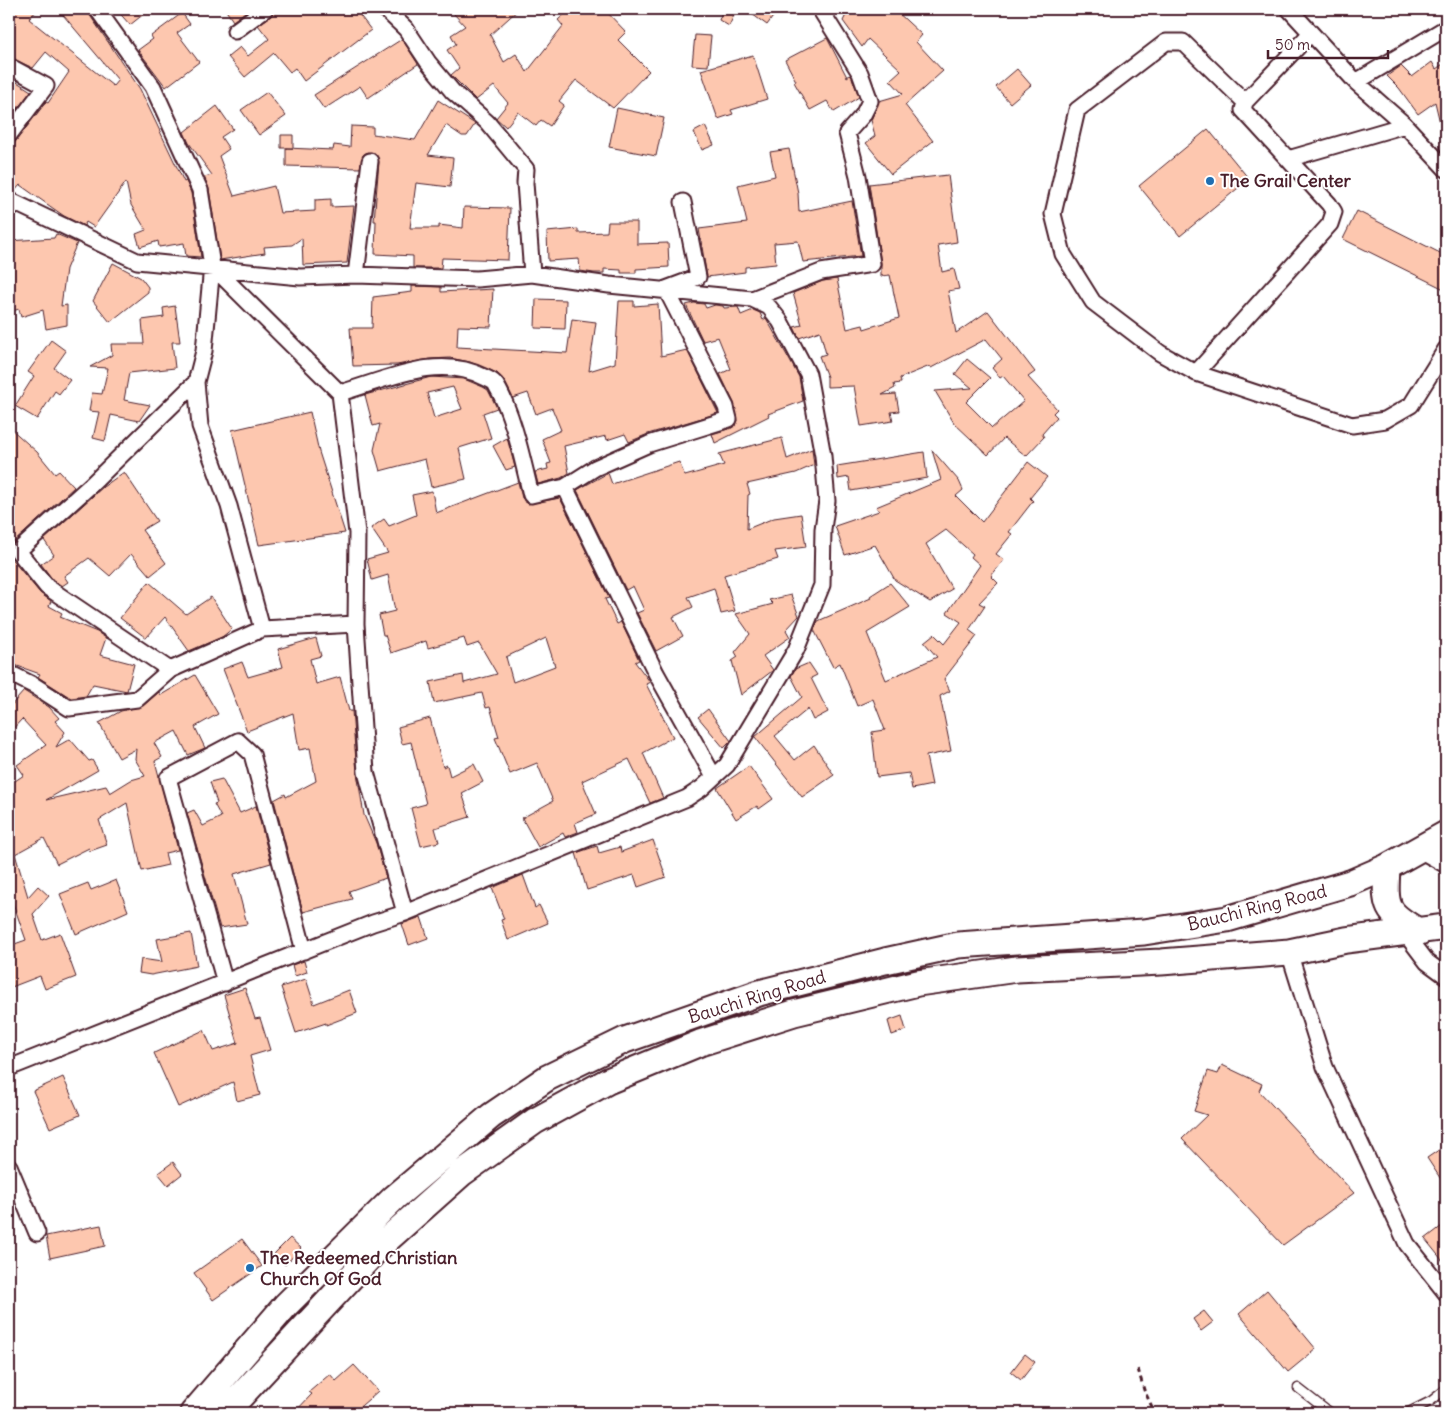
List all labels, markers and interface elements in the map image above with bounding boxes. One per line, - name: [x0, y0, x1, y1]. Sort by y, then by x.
- scale bar: [1268, 28, 1388, 60]
- text: 50 m: [1275, 35, 1310, 54]
- place label: The Grail Center: [1220, 169, 1351, 192]
- marker: The Grail Center: [1204, 175, 1216, 187]
- street label: Bauchi Ring Road: [1185, 879, 1329, 936]
- street label: Bauchi Ring Road: [685, 965, 829, 1028]
- place label: The Redeemed Christian Church Of God: [260, 1246, 458, 1290]
- marker: The Redeemed Christian Church Of God: [244, 1262, 256, 1274]

